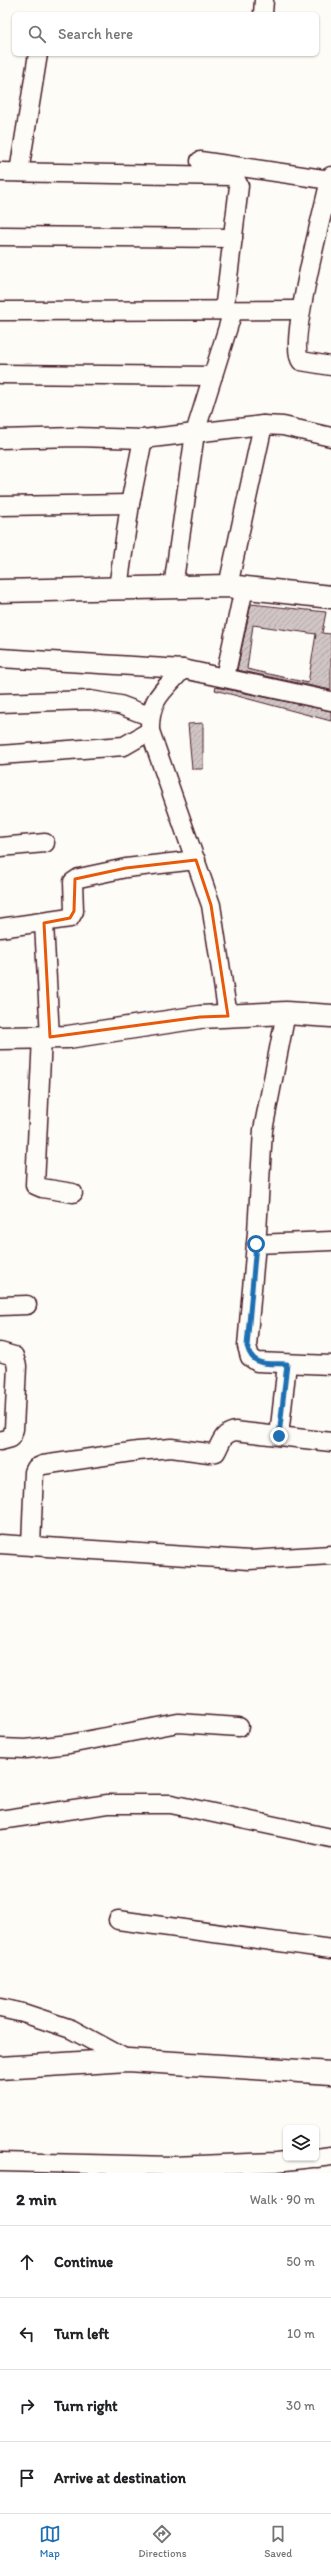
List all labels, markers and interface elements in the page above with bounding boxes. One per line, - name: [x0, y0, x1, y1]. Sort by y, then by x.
- search box: [12, 12, 319, 56]
- icon: search: [26, 23, 48, 45]
- text: Search here: [58, 25, 133, 43]
- route start: [247, 1235, 265, 1253]
- route end: [270, 1427, 288, 1445]
- map controls: [283, 2125, 319, 2161]
- button: layers: [283, 2125, 319, 2161]
- text: 2 min: [16, 2189, 56, 2209]
- text: Walk · 90 m: [250, 2192, 315, 2207]
- icon: ahead: [16, 2251, 38, 2273]
- text: Continue: [54, 2253, 113, 2271]
- text: 50 m: [286, 2254, 315, 2269]
- icon: left: [16, 2323, 38, 2345]
- text: Turn left: [54, 2325, 109, 2343]
- text: 10 m: [287, 2326, 315, 2341]
- icon: right: [16, 2395, 38, 2417]
- text: Turn right: [54, 2397, 118, 2415]
- text: 30 m: [286, 2398, 315, 2413]
- icon: arrive: [16, 2467, 38, 2489]
- text: Arrive at destination: [54, 2469, 186, 2487]
- tab: Map: [39, 2523, 61, 2560]
- tab: Directions: [138, 2523, 187, 2560]
- tab: Saved: [264, 2523, 292, 2560]

